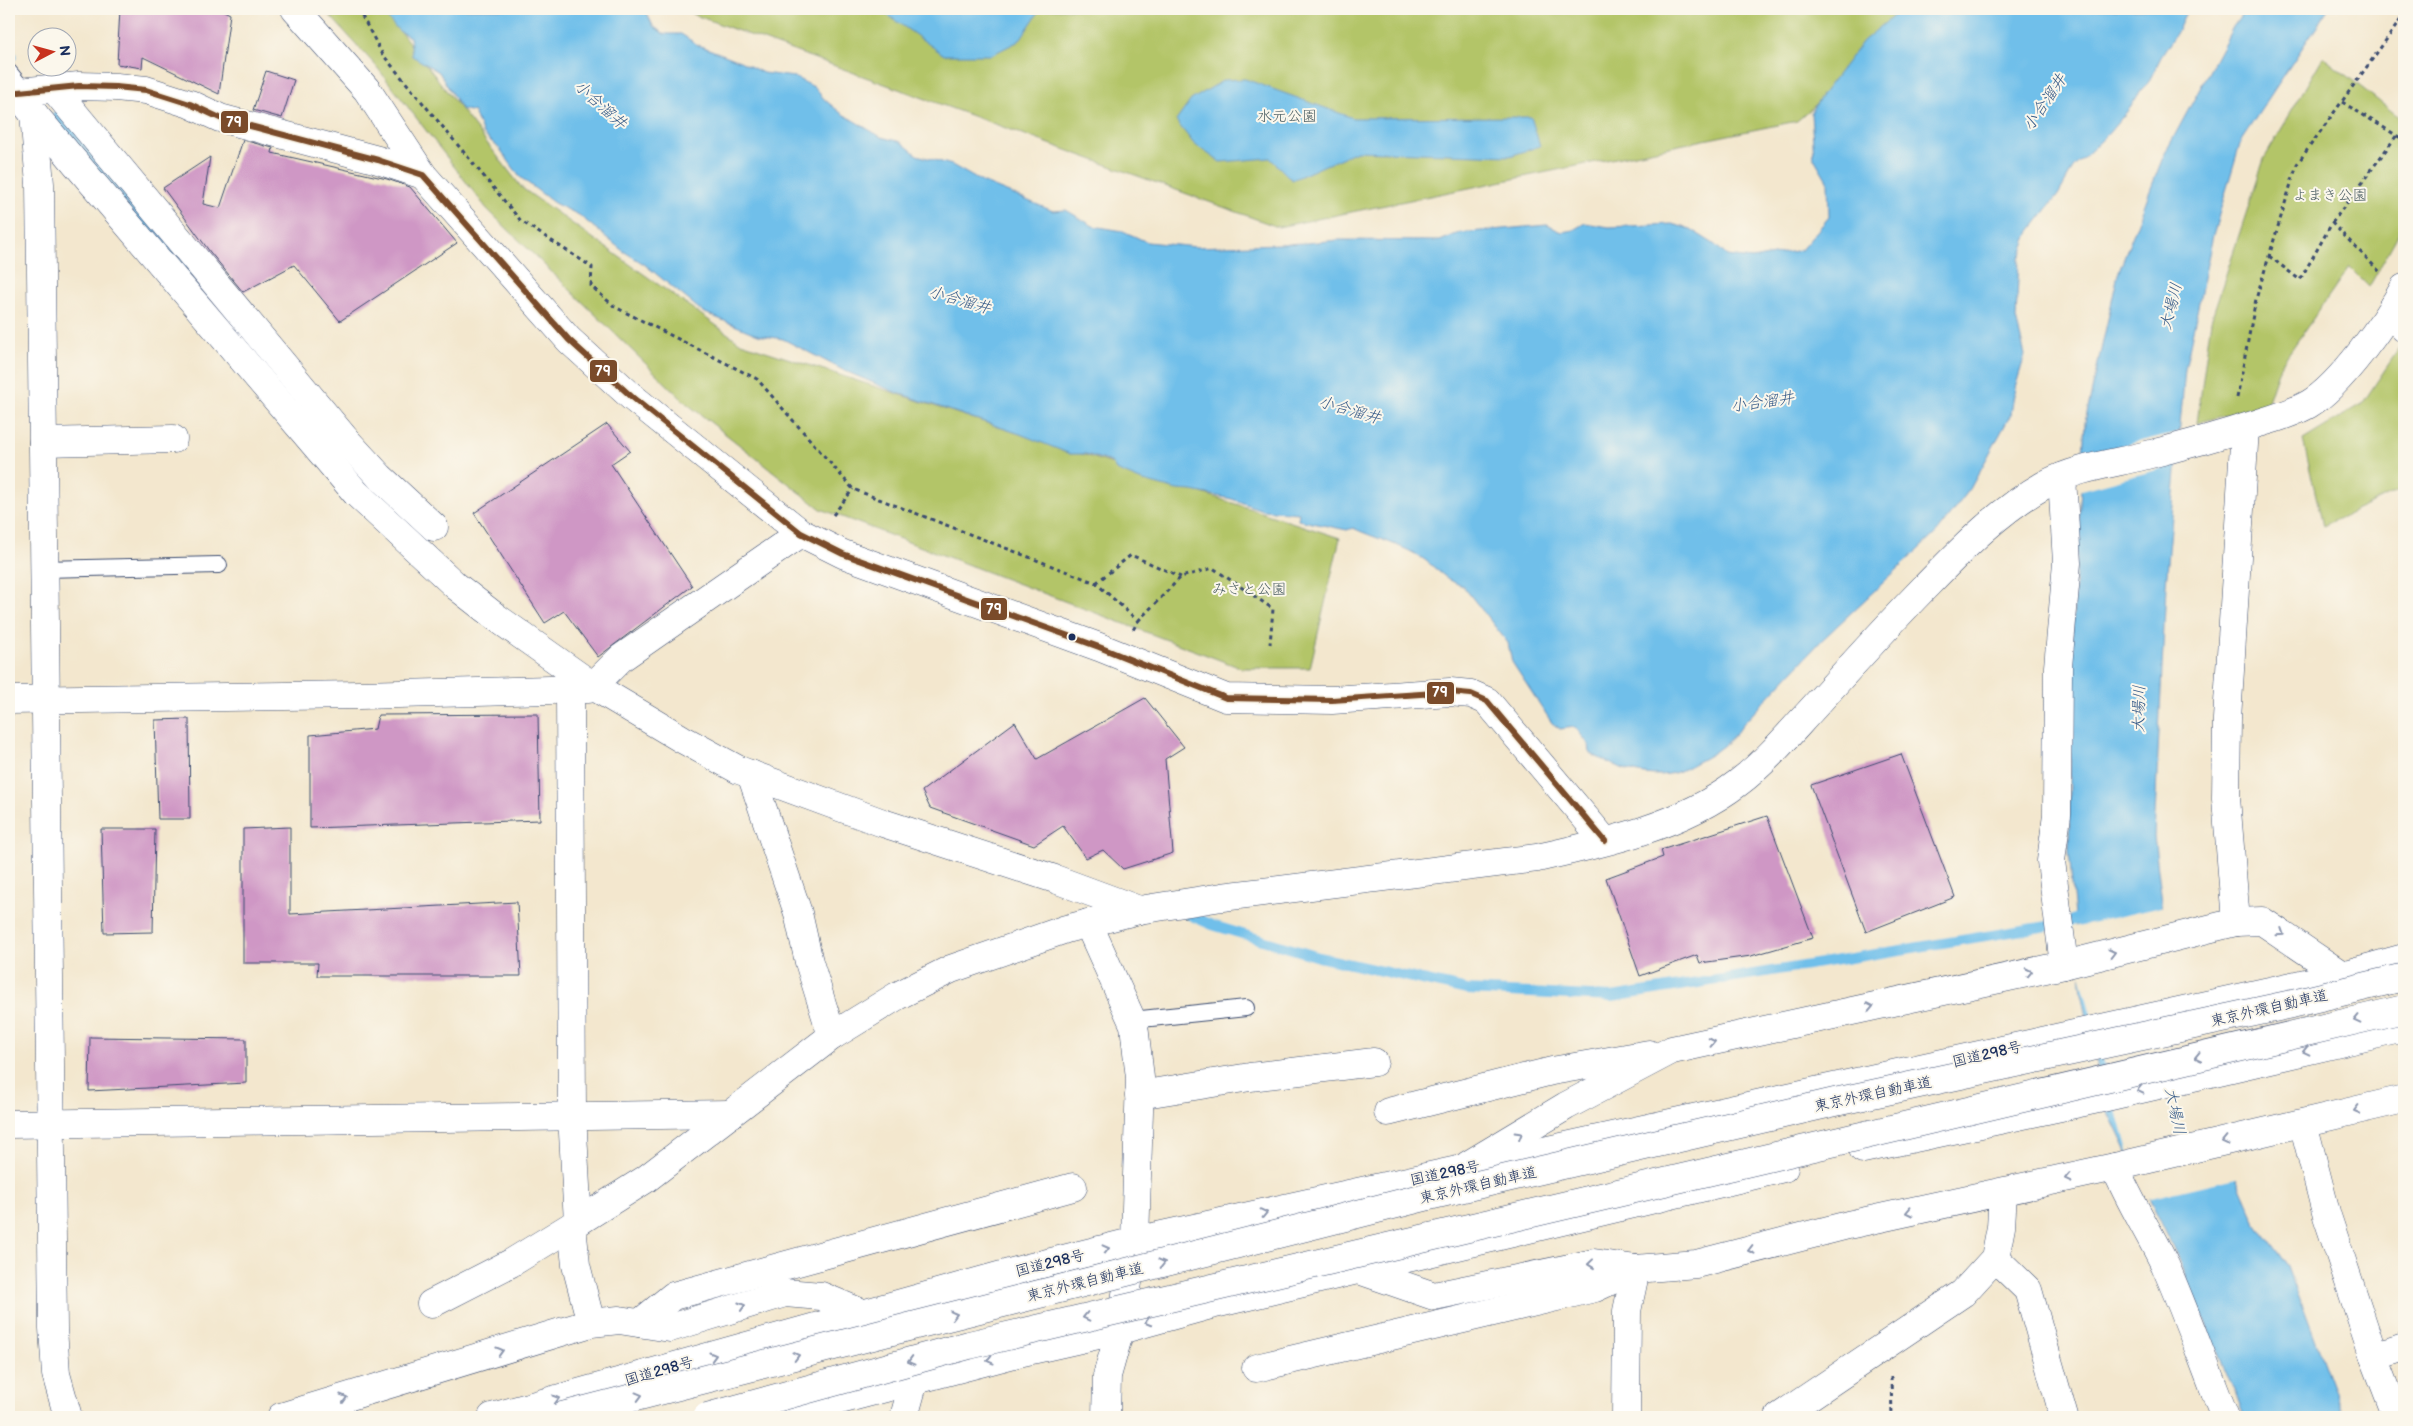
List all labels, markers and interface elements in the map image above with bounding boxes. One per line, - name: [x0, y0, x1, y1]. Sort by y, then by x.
- north arrow: [28, 28, 78, 78]
- text: N: [55, 45, 73, 57]
- water label: 小合溜井: [2019, 70, 2072, 135]
- water label: 小合溜井: [570, 77, 631, 134]
- park label: 水元公園: [1257, 107, 1317, 126]
- line badge: 79: [220, 110, 249, 134]
- text: 79: [226, 114, 242, 131]
- park label: よまき公園: [2292, 186, 2368, 205]
- water label: 大場川: [2156, 281, 2186, 332]
- water label: 小合溜井: [926, 282, 994, 319]
- line badge: 79: [589, 359, 618, 383]
- text: 79: [595, 363, 611, 380]
- water label: 小合溜井: [1729, 388, 1796, 416]
- water label: 小合溜井: [1316, 392, 1384, 429]
- park label: みさと公園: [1211, 580, 1287, 599]
- line badge: 79: [980, 597, 1008, 621]
- text: 79: [986, 601, 1002, 618]
- unlabelled marker: [1067, 632, 1077, 642]
- line badge: 79: [1426, 681, 1455, 705]
- text: 79: [1432, 684, 1448, 701]
- water label: 大場川: [2130, 685, 2149, 733]
- one-way arrow: [2276, 927, 2285, 936]
- one-way arrow: [2107, 948, 2116, 959]
- one-way arrow: [2025, 968, 2034, 978]
- street label: 東京外環自動車道: [2209, 986, 2330, 1031]
- one-way arrow: [1866, 1002, 1875, 1013]
- one-way arrow: [2352, 1014, 2361, 1025]
- one-way arrow: [1707, 1037, 1716, 1047]
- street label: 国道298号: [1950, 1037, 2024, 1072]
- one-way arrow: [2301, 1045, 2310, 1056]
- one-way arrow: [2194, 1051, 2203, 1062]
- street label: 東京外環自動車道: [1812, 1073, 1934, 1116]
- one-way arrow: [2136, 1084, 2145, 1095]
- water label: 大場川: [2160, 1086, 2189, 1137]
- one-way arrow: [2352, 1104, 2361, 1115]
- one-way arrow: [1514, 1131, 1523, 1141]
- one-way arrow: [2221, 1135, 2230, 1146]
- street label: 国道298号: [1408, 1157, 1482, 1190]
- street label: 東京外環自動車道: [1418, 1163, 1539, 1208]
- one-way arrow: [2063, 1172, 2072, 1183]
- one-way arrow: [1905, 1206, 1913, 1217]
- one-way arrow: [1260, 1208, 1269, 1219]
- one-way arrow: [1101, 1244, 1109, 1254]
- one-way arrow: [1747, 1244, 1756, 1255]
- street label: 国道298号: [1013, 1246, 1087, 1281]
- one-way arrow: [1158, 1258, 1167, 1269]
- street label: 東京外環自動車道: [1025, 1259, 1146, 1306]
- one-way arrow: [1587, 1259, 1595, 1270]
- one-way arrow: [737, 1302, 745, 1312]
- one-way arrow: [949, 1310, 958, 1321]
- one-way arrow: [1082, 1311, 1091, 1322]
- one-way arrow: [1144, 1317, 1152, 1327]
- one-way arrow: [495, 1346, 503, 1356]
- one-way arrow: [708, 1351, 716, 1361]
- one-way arrow: [792, 1351, 800, 1361]
- street label: 国道298号: [622, 1353, 696, 1390]
- one-way arrow: [908, 1355, 916, 1365]
- one-way arrow: [986, 1355, 994, 1365]
- one-way arrow: [635, 1391, 644, 1402]
- one-way arrow: [339, 1394, 348, 1404]
- one-way arrow: [551, 1395, 560, 1405]

